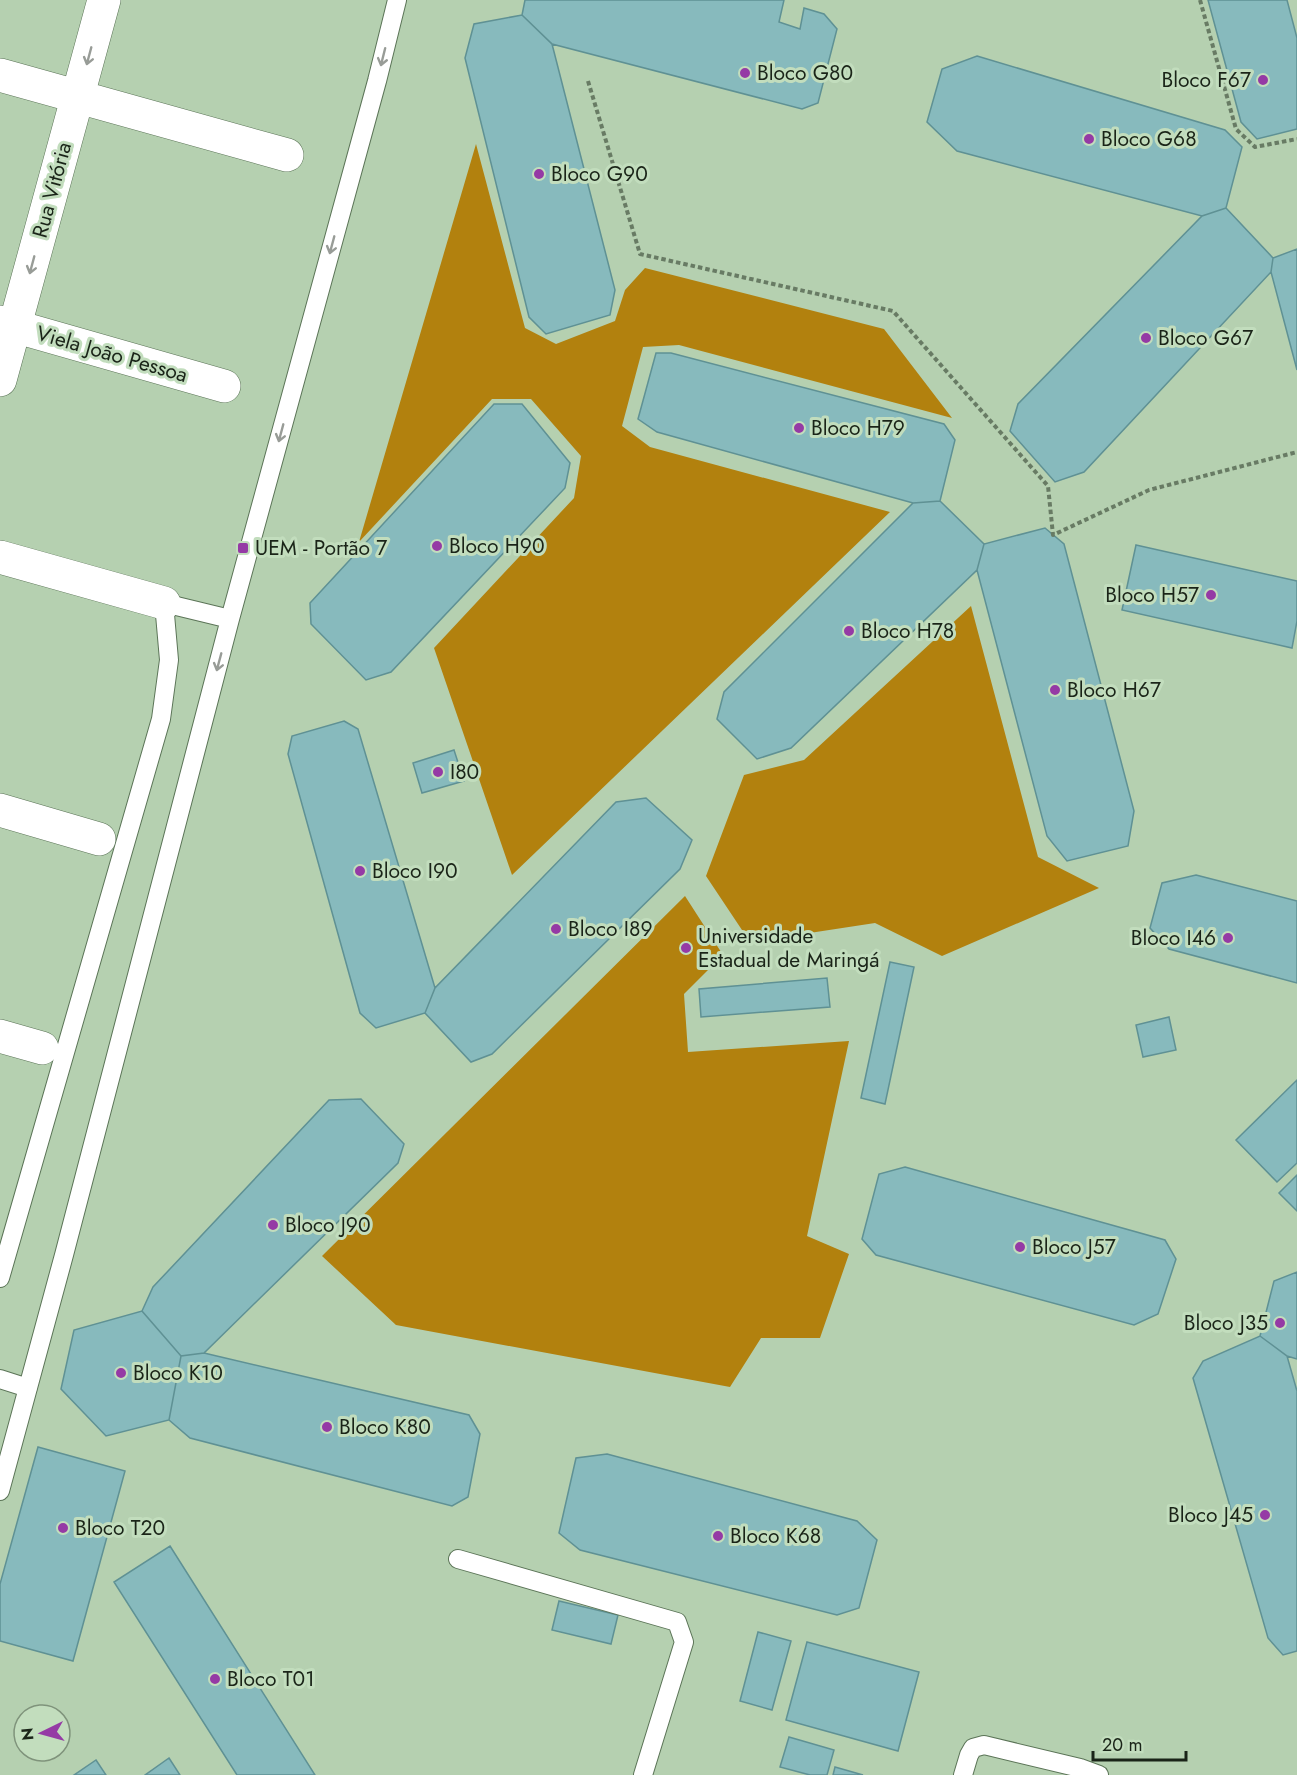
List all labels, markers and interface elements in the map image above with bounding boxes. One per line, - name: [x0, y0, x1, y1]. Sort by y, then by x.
- one-way arrow: [83, 47, 94, 66]
- one-way arrow: [377, 47, 388, 66]
- place label: Bloco G80: [757, 58, 853, 88]
- place label: Bloco F67: [1162, 65, 1251, 95]
- marker: Bloco G80: [738, 66, 752, 80]
- marker: Bloco F67: [1256, 73, 1270, 87]
- place label: Bloco G68: [1101, 124, 1197, 154]
- marker: Bloco G68: [1082, 132, 1096, 146]
- street label: Rua Vitória: [25, 139, 79, 241]
- place label: Bloco G90: [551, 159, 648, 189]
- marker: Bloco G90: [532, 167, 546, 181]
- one-way arrow: [326, 235, 337, 254]
- one-way arrow: [25, 255, 37, 274]
- street label: Viela João Pessoa: [33, 318, 191, 390]
- place label: Bloco G67: [1158, 323, 1253, 353]
- marker: Bloco G67: [1139, 331, 1153, 345]
- place label: Bloco H79: [811, 413, 905, 443]
- marker: Bloco H79: [792, 421, 806, 435]
- one-way arrow: [274, 423, 286, 442]
- place label: Bloco H90: [449, 531, 545, 561]
- place label: UEM - Portão 7: [255, 533, 387, 563]
- marker: Bloco H90: [430, 539, 444, 553]
- marker: UEM - Portão 7: [236, 541, 250, 555]
- place label: Bloco H57: [1105, 580, 1199, 610]
- marker: Bloco H57: [1204, 588, 1218, 602]
- place label: Bloco H78: [861, 616, 954, 646]
- marker: Bloco H78: [842, 624, 856, 638]
- one-way arrow: [213, 652, 224, 671]
- place label: Bloco H67: [1067, 675, 1161, 705]
- marker: Bloco H67: [1048, 683, 1062, 697]
- place label: I80: [450, 757, 479, 787]
- marker: I80: [431, 765, 445, 779]
- place label: Bloco I90: [372, 856, 458, 886]
- marker: Bloco I90: [353, 864, 367, 878]
- place label: Bloco I89: [568, 914, 653, 944]
- place label: Universidade Estadual de Maringá: [698, 921, 879, 975]
- marker: Bloco I89: [549, 922, 563, 936]
- place label: Bloco I46: [1131, 923, 1216, 953]
- marker: Bloco I46: [1221, 931, 1235, 945]
- marker: Universidade Estadual de Maringá: [679, 941, 693, 955]
- place label: Bloco J90: [285, 1210, 371, 1240]
- marker: Bloco J90: [266, 1218, 280, 1232]
- place label: Bloco J57: [1032, 1232, 1116, 1262]
- marker: Bloco J57: [1013, 1240, 1027, 1254]
- place label: Bloco J35: [1184, 1308, 1268, 1338]
- marker: Bloco J35: [1273, 1316, 1287, 1330]
- place label: Bloco K10: [133, 1358, 223, 1388]
- marker: Bloco K10: [114, 1366, 128, 1380]
- place label: Bloco K80: [339, 1412, 431, 1442]
- marker: Bloco K80: [320, 1420, 334, 1434]
- place label: Bloco J45: [1168, 1500, 1253, 1530]
- marker: Bloco J45: [1258, 1508, 1272, 1522]
- place label: Bloco T20: [75, 1513, 165, 1543]
- marker: Bloco T20: [56, 1521, 70, 1535]
- place label: Bloco K68: [730, 1521, 821, 1551]
- marker: Bloco K68: [711, 1529, 725, 1543]
- place label: Bloco T01: [227, 1664, 315, 1694]
- marker: Bloco T01: [208, 1672, 222, 1686]
- north arrow: [12, 1703, 72, 1763]
- scale bar: [1093, 1724, 1186, 1762]
- text: N: [16, 1727, 40, 1742]
- text: 20 m: [1102, 1732, 1142, 1758]

